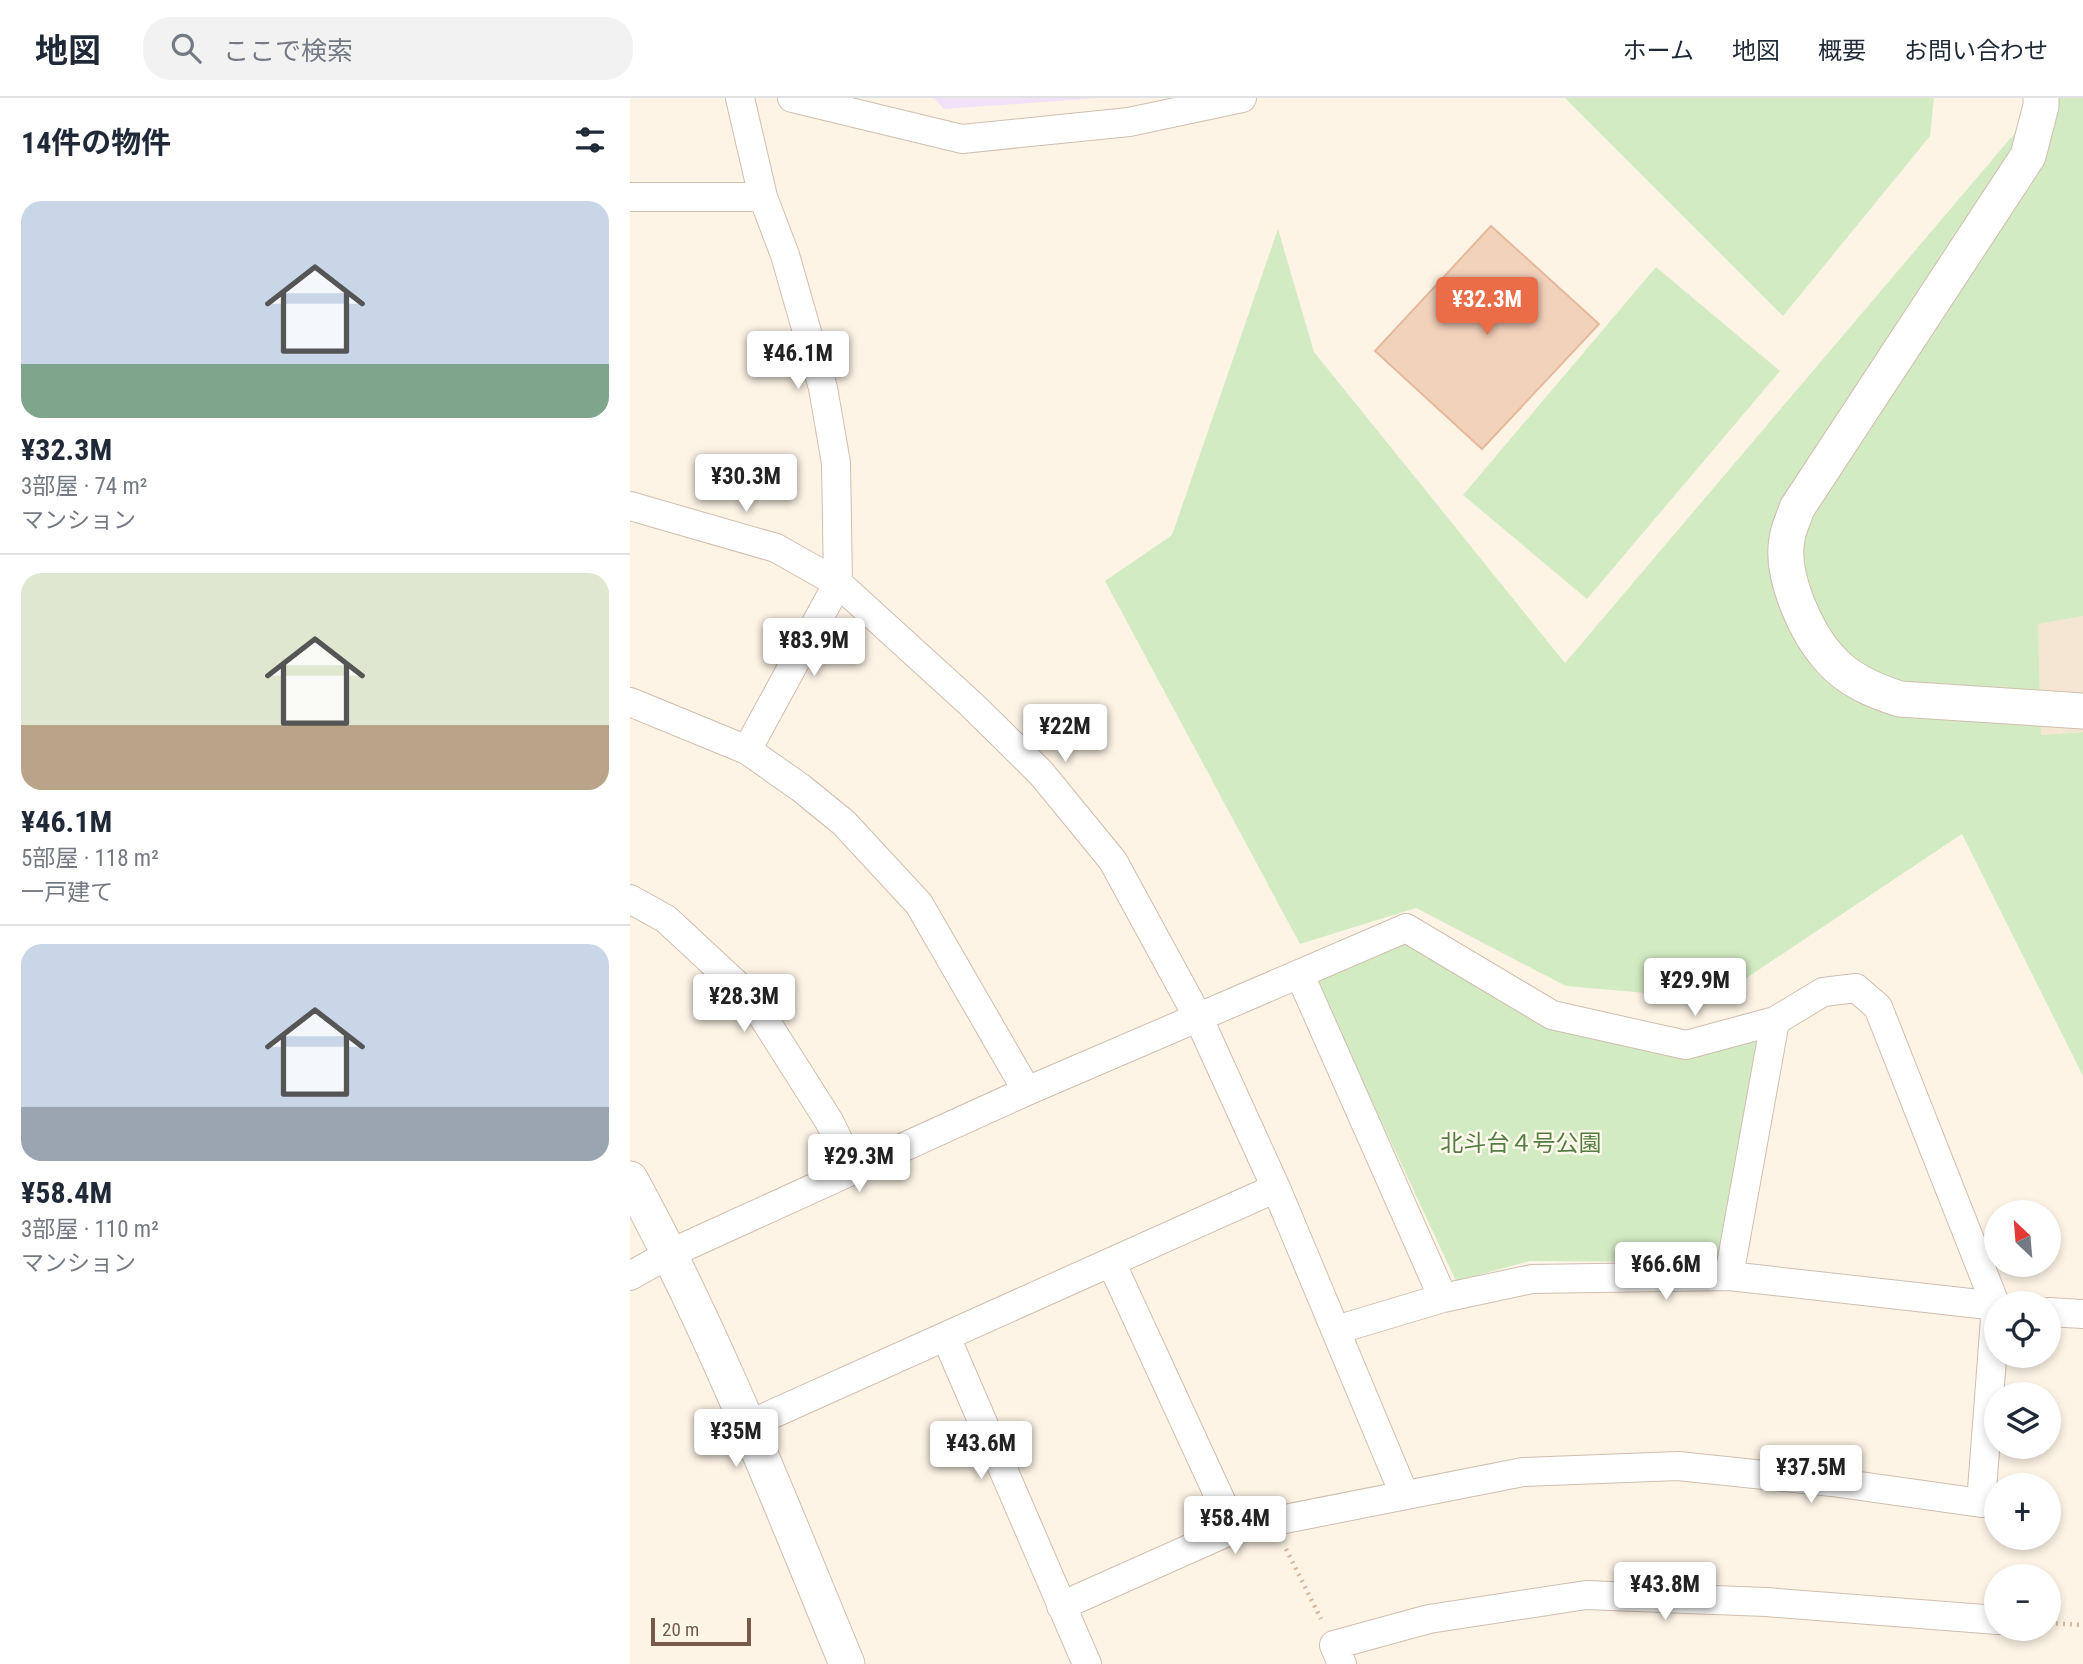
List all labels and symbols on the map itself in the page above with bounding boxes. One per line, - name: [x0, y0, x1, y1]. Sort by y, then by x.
- pin: ¥32.3M: [1430, 278, 1544, 337]
- pin: ¥46.1M: [741, 331, 855, 391]
- pin: ¥30.3M: [689, 454, 803, 514]
- pin: ¥83.9M: [757, 618, 871, 678]
- pin: ¥22M: [1024, 704, 1106, 764]
- pin: ¥29.9M: [1638, 958, 1752, 1018]
- pin: ¥28.3M: [687, 974, 801, 1034]
- park label: 北斗台４号公園: [1441, 1130, 1602, 1157]
- pin: ¥29.3M: [802, 1134, 916, 1194]
- north arrow: [1984, 1200, 2062, 1278]
- pin: ¥66.6M: [1609, 1242, 1723, 1302]
- pin: ¥35M: [695, 1410, 777, 1469]
- pin: ¥43.6M: [924, 1422, 1038, 1481]
- pin: ¥37.5M: [1754, 1446, 1868, 1505]
- pin: ¥58.4M: [1178, 1496, 1292, 1556]
- pin: ¥43.8M: [1608, 1562, 1722, 1622]
- scale bar: [651, 1615, 751, 1647]

